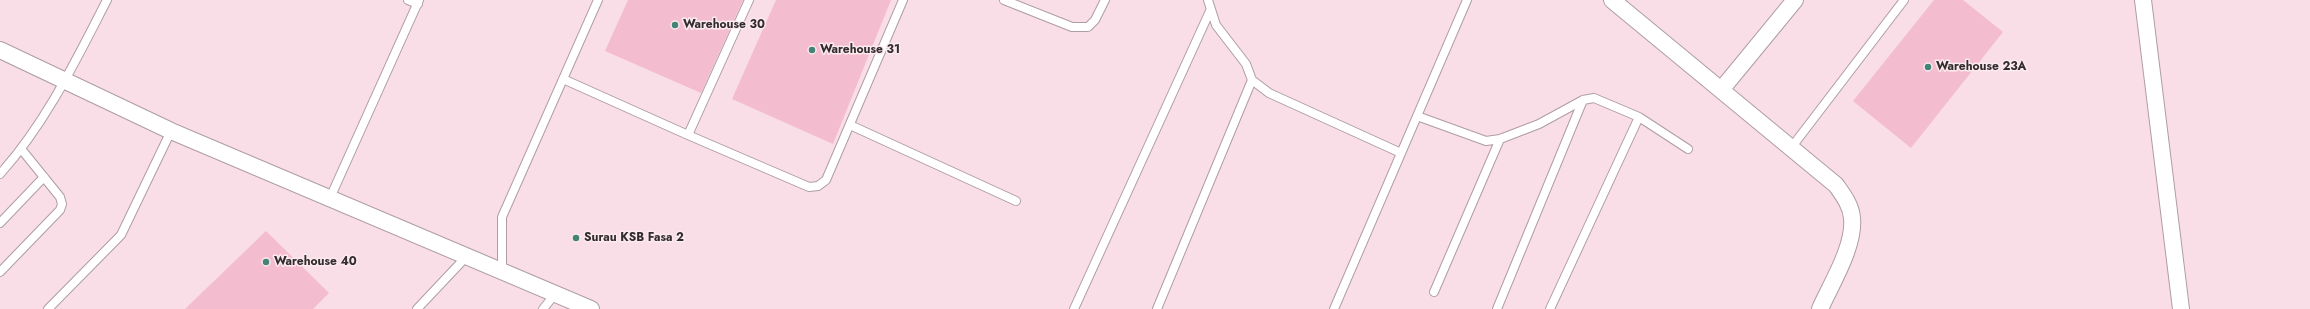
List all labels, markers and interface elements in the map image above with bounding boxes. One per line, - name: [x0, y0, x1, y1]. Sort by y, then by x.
- place label: Warehouse 30: [683, 18, 765, 32]
- marker: Warehouse 30: [670, 20, 680, 30]
- place label: Warehouse 31: [820, 43, 900, 57]
- marker: Warehouse 31: [807, 45, 817, 55]
- place label: Warehouse 23A: [1936, 60, 2026, 74]
- marker: Warehouse 23A: [1923, 62, 1933, 72]
- place label: Surau KSB Fasa 2: [584, 231, 684, 245]
- marker: Surau KSB Fasa 2: [571, 233, 581, 243]
- place label: Warehouse 40: [274, 255, 357, 269]
- marker: Warehouse 40: [261, 257, 271, 267]

